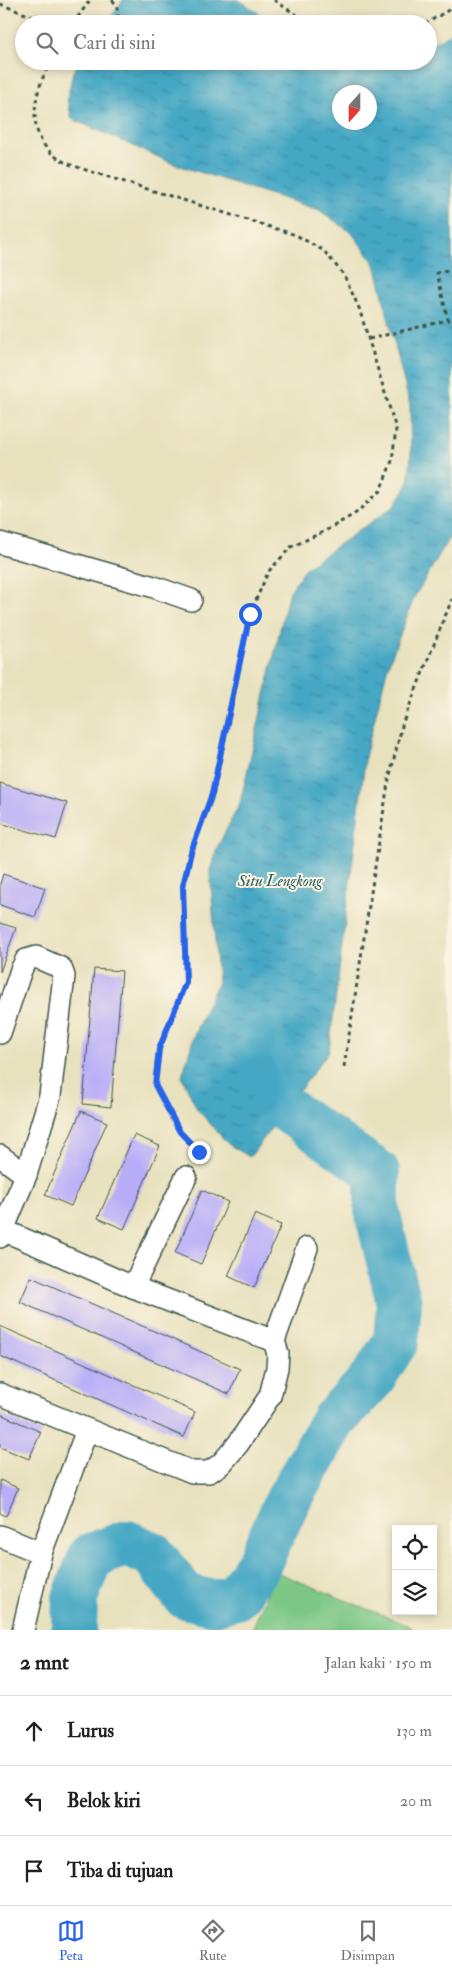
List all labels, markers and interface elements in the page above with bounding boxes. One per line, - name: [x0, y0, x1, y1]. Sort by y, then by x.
- search box: [15, 15, 437, 70]
- icon: search: [33, 29, 61, 57]
- text: Cari di sini: [73, 31, 156, 55]
- north arrow: [332, 85, 377, 130]
- route start: [239, 603, 262, 626]
- water label: Situ Lengkong: [237, 871, 323, 891]
- route end: [188, 1141, 211, 1164]
- map controls: [392, 1525, 437, 1615]
- button: locate: [392, 1525, 437, 1570]
- button: layers: [392, 1570, 437, 1615]
- text: 2 mnt: [20, 1649, 69, 1676]
- text: Jalan kaki · 150 m: [325, 1653, 432, 1673]
- icon: ahead: [20, 1717, 48, 1745]
- text: Lurus: [67, 1719, 114, 1743]
- text: 130 m: [396, 1721, 432, 1741]
- icon: left: [20, 1787, 48, 1815]
- text: Belok kiri: [67, 1789, 141, 1813]
- text: 20 m: [400, 1791, 432, 1811]
- icon: arrive: [20, 1857, 48, 1885]
- text: Tiba di tujuan: [67, 1859, 173, 1883]
- tab: Peta: [57, 1917, 85, 1964]
- tab: Rute: [199, 1917, 227, 1964]
- tab: Disimpan: [341, 1917, 395, 1964]

